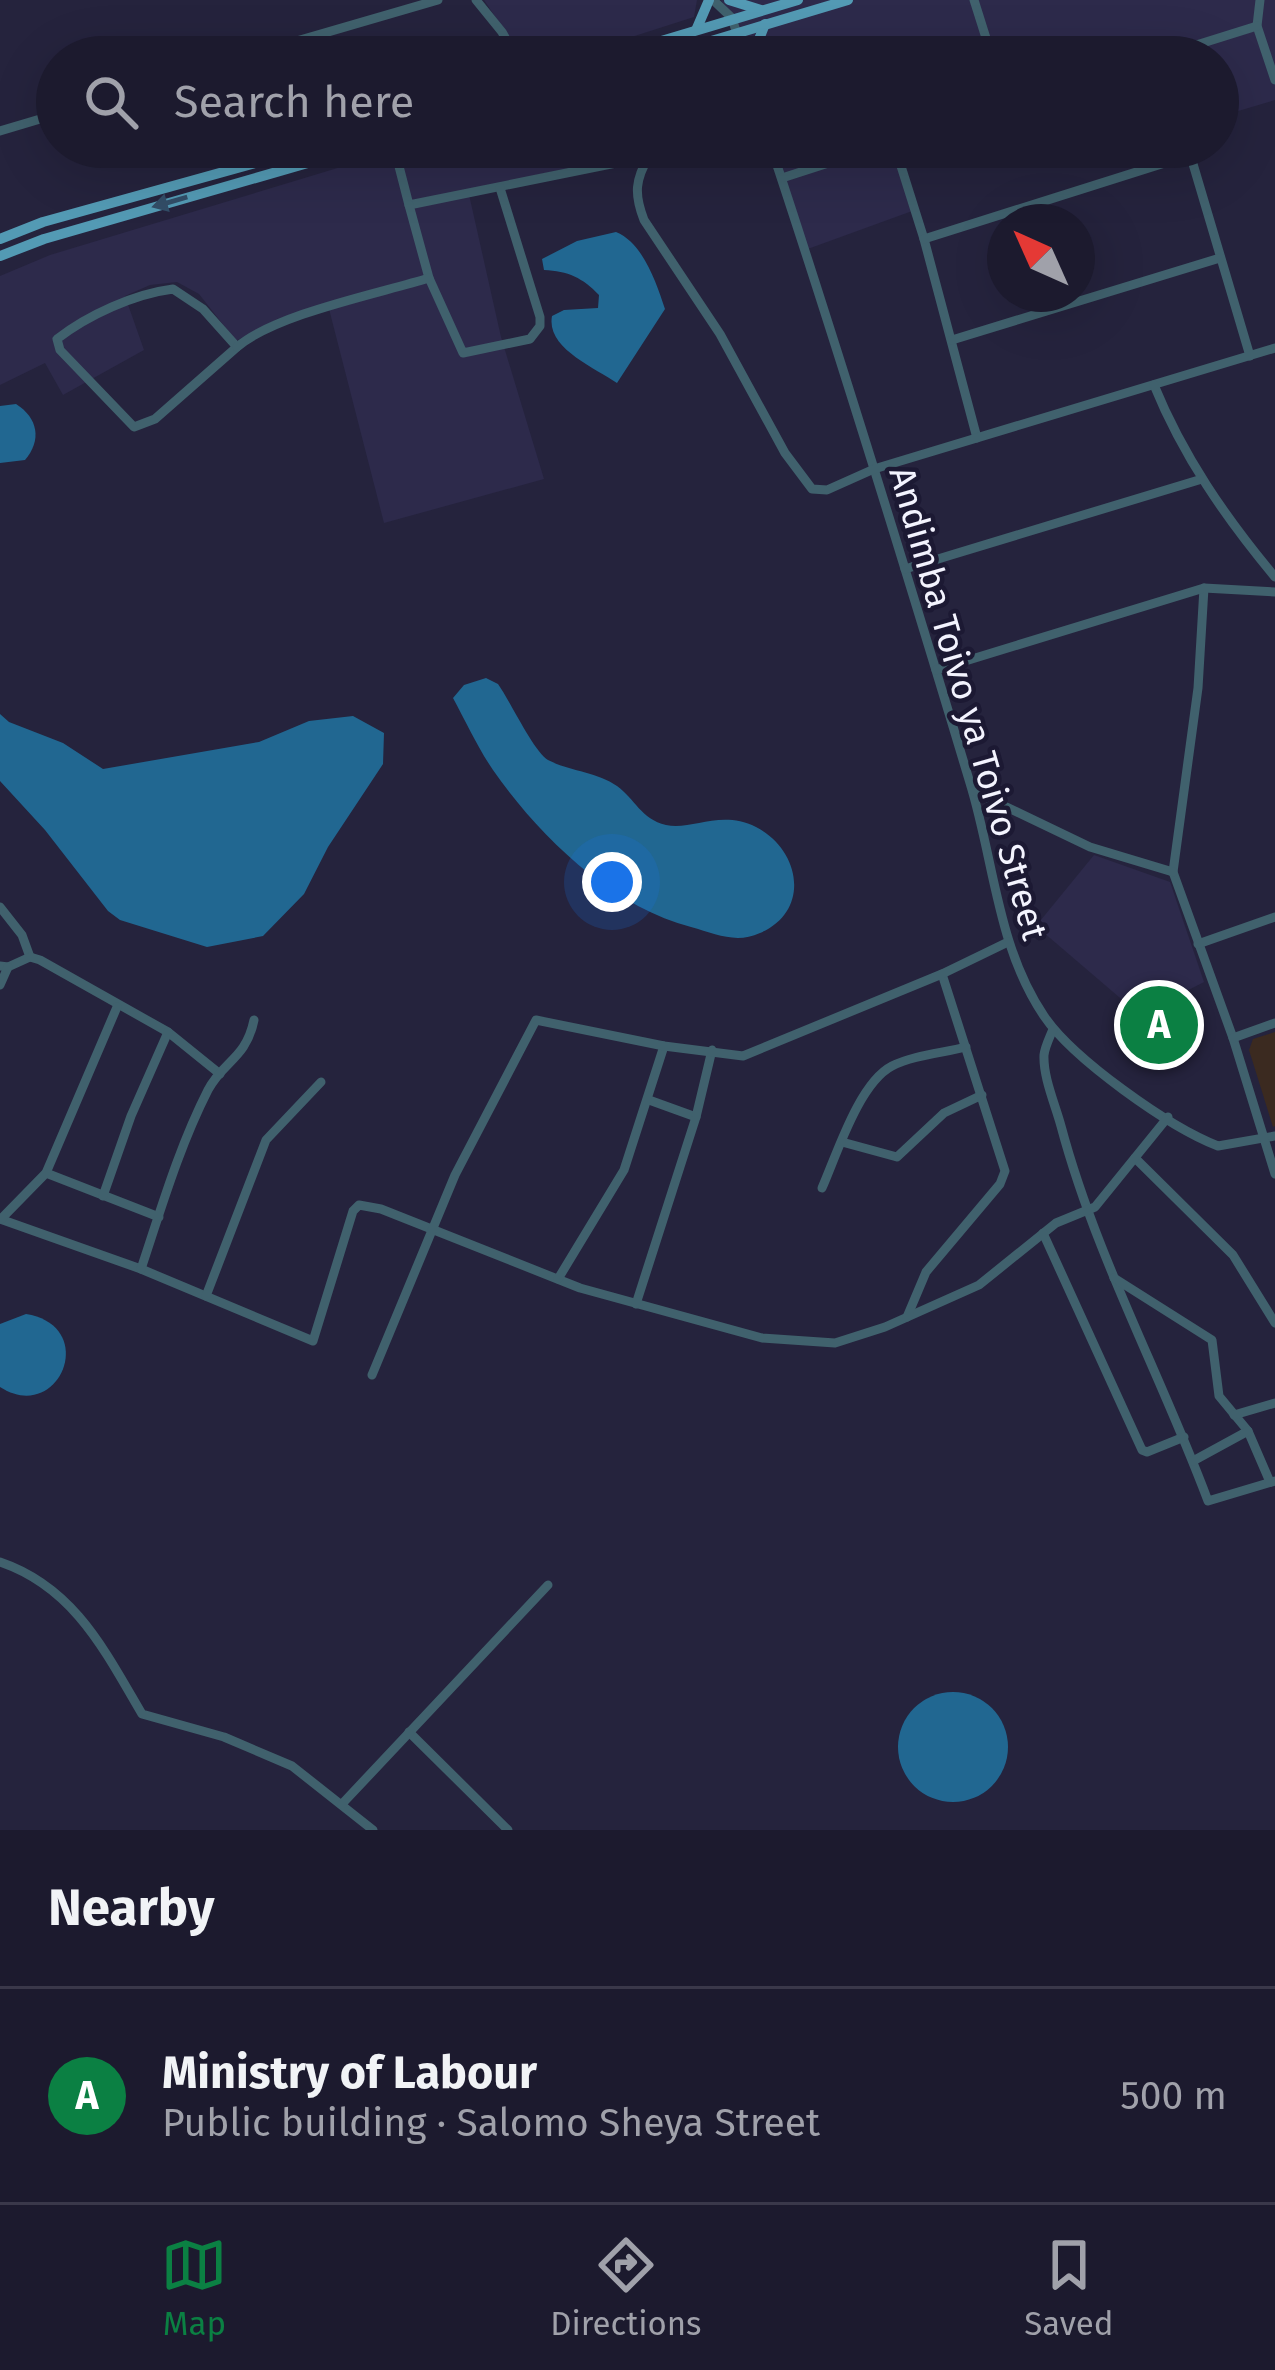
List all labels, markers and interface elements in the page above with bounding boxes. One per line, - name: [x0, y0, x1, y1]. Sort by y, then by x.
- search box: [36, 36, 1239, 168]
- icon: search: [78, 69, 144, 135]
- text: Search here: [174, 75, 414, 129]
- one-way arrow: [151, 194, 188, 213]
- north arrow: [987, 204, 1095, 312]
- street label: Andimba Toivo ya Toivo Street: [879, 462, 1057, 945]
- your location: [582, 852, 642, 912]
- pin: A: [1120, 980, 1198, 1070]
- text: Nearby: [48, 1877, 214, 1939]
- text: Ministry of Labour: [162, 2046, 537, 2100]
- text: A: [75, 2073, 99, 2119]
- text: 500 m: [1120, 2073, 1227, 2119]
- text: Public building · Salomo Sheya Street: [162, 2100, 820, 2146]
- tab: Map: [161, 2232, 227, 2344]
- tab: Directions: [550, 2232, 702, 2344]
- tab: Saved: [1024, 2232, 1114, 2344]

